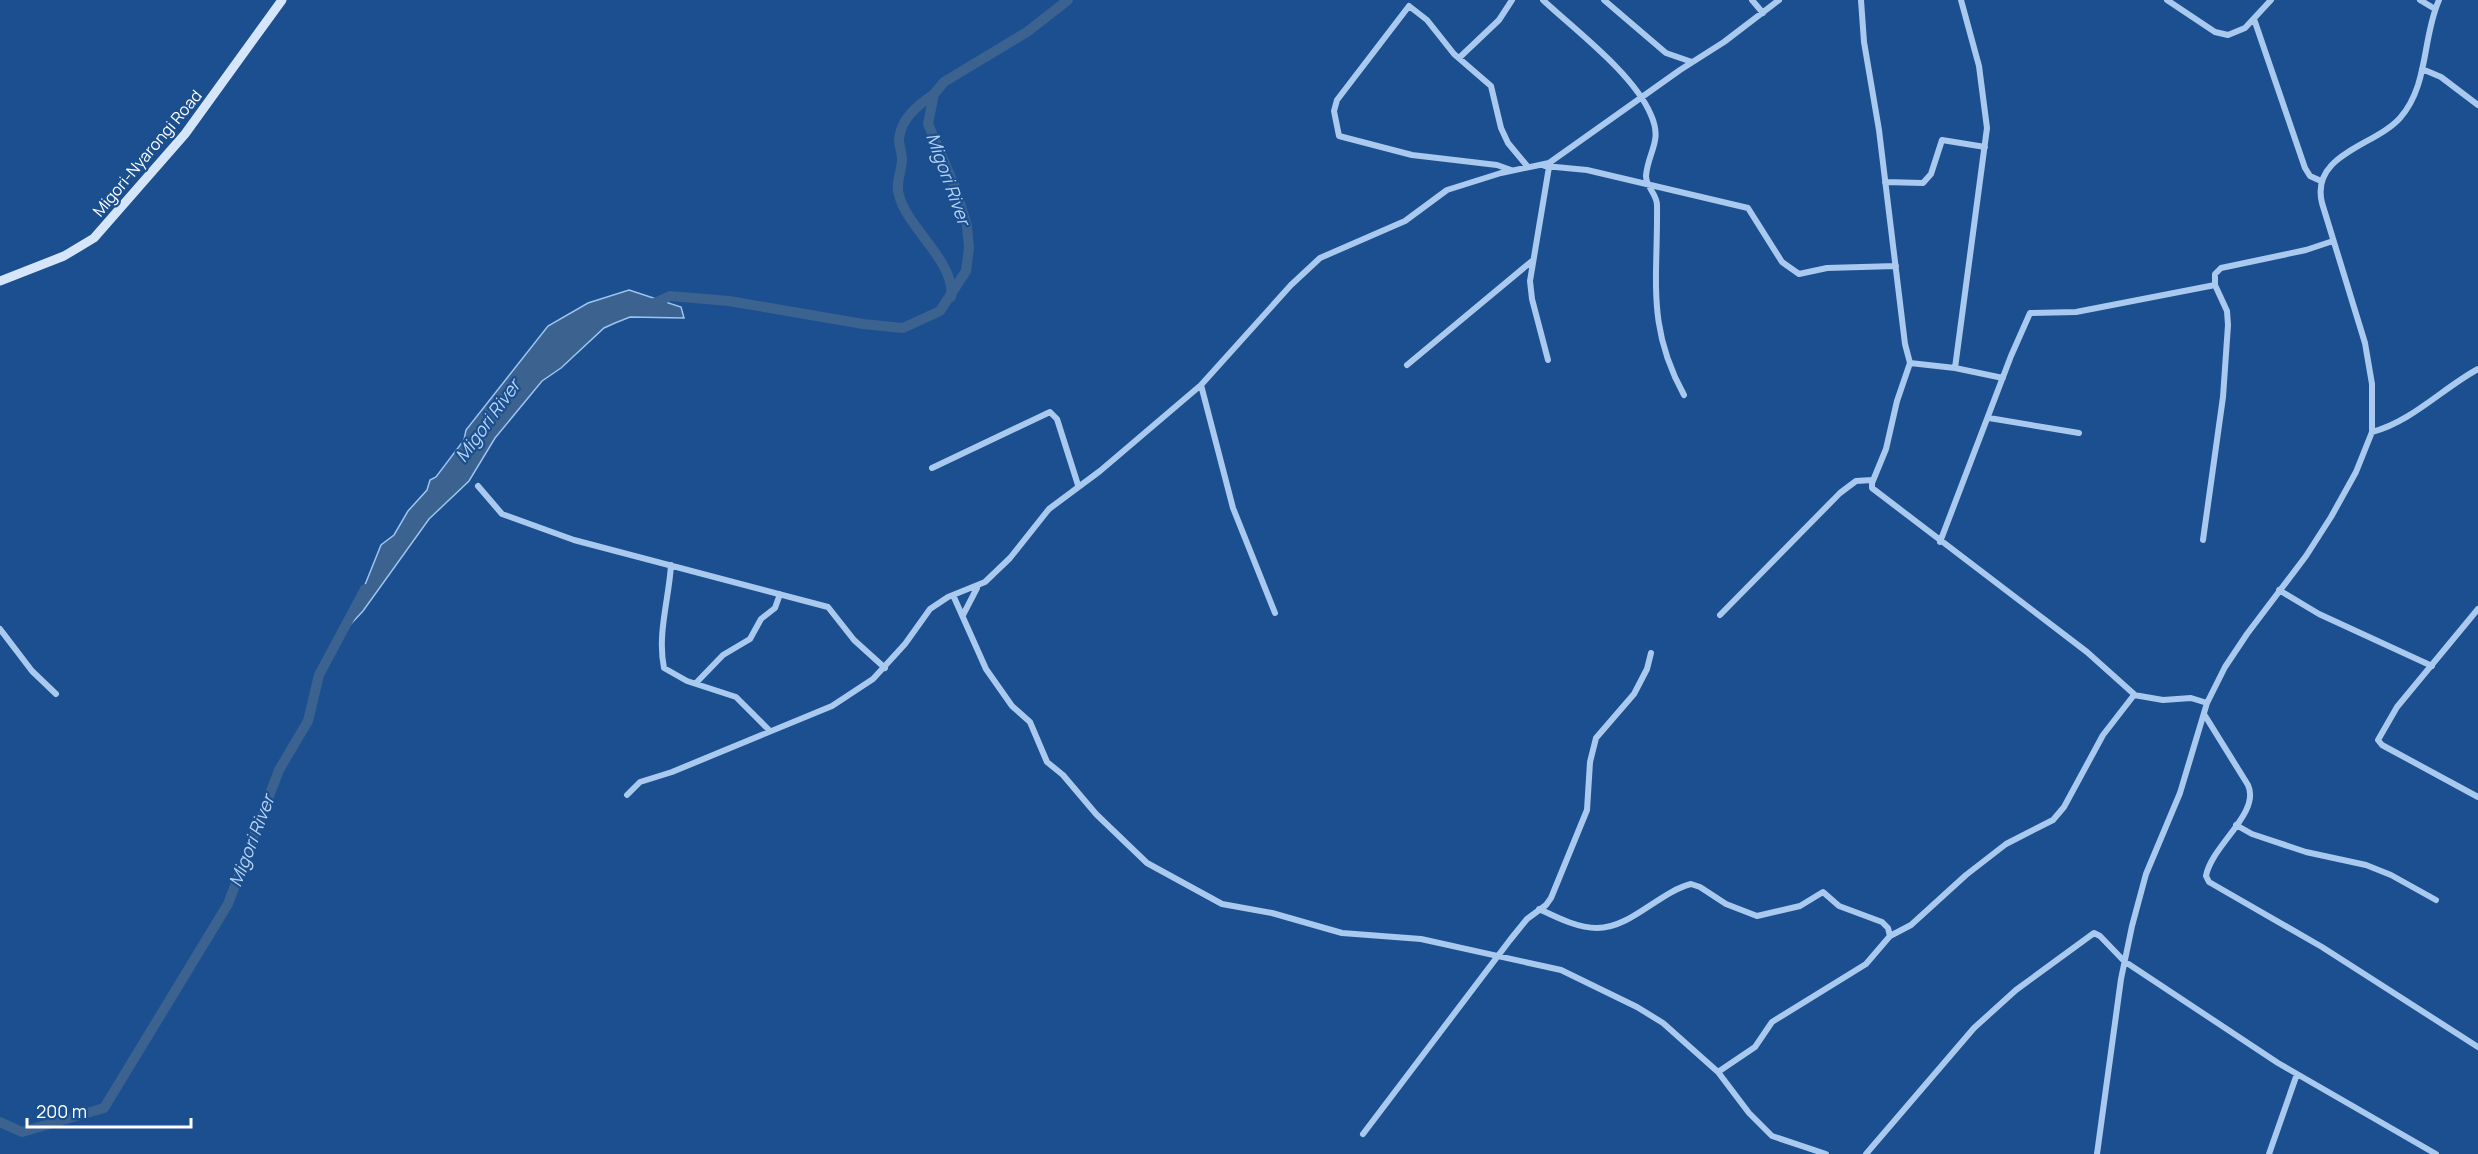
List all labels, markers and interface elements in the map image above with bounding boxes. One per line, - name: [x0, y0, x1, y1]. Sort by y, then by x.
- street label: Migori-Nyarongi Road: [87, 85, 207, 221]
- water label: Migori River: [921, 129, 978, 230]
- water label: Migori River: [449, 372, 527, 466]
- water label: Migori River: [223, 789, 280, 890]
- scale bar: [27, 1091, 190, 1129]
- text: 200 m: [36, 1099, 87, 1123]

